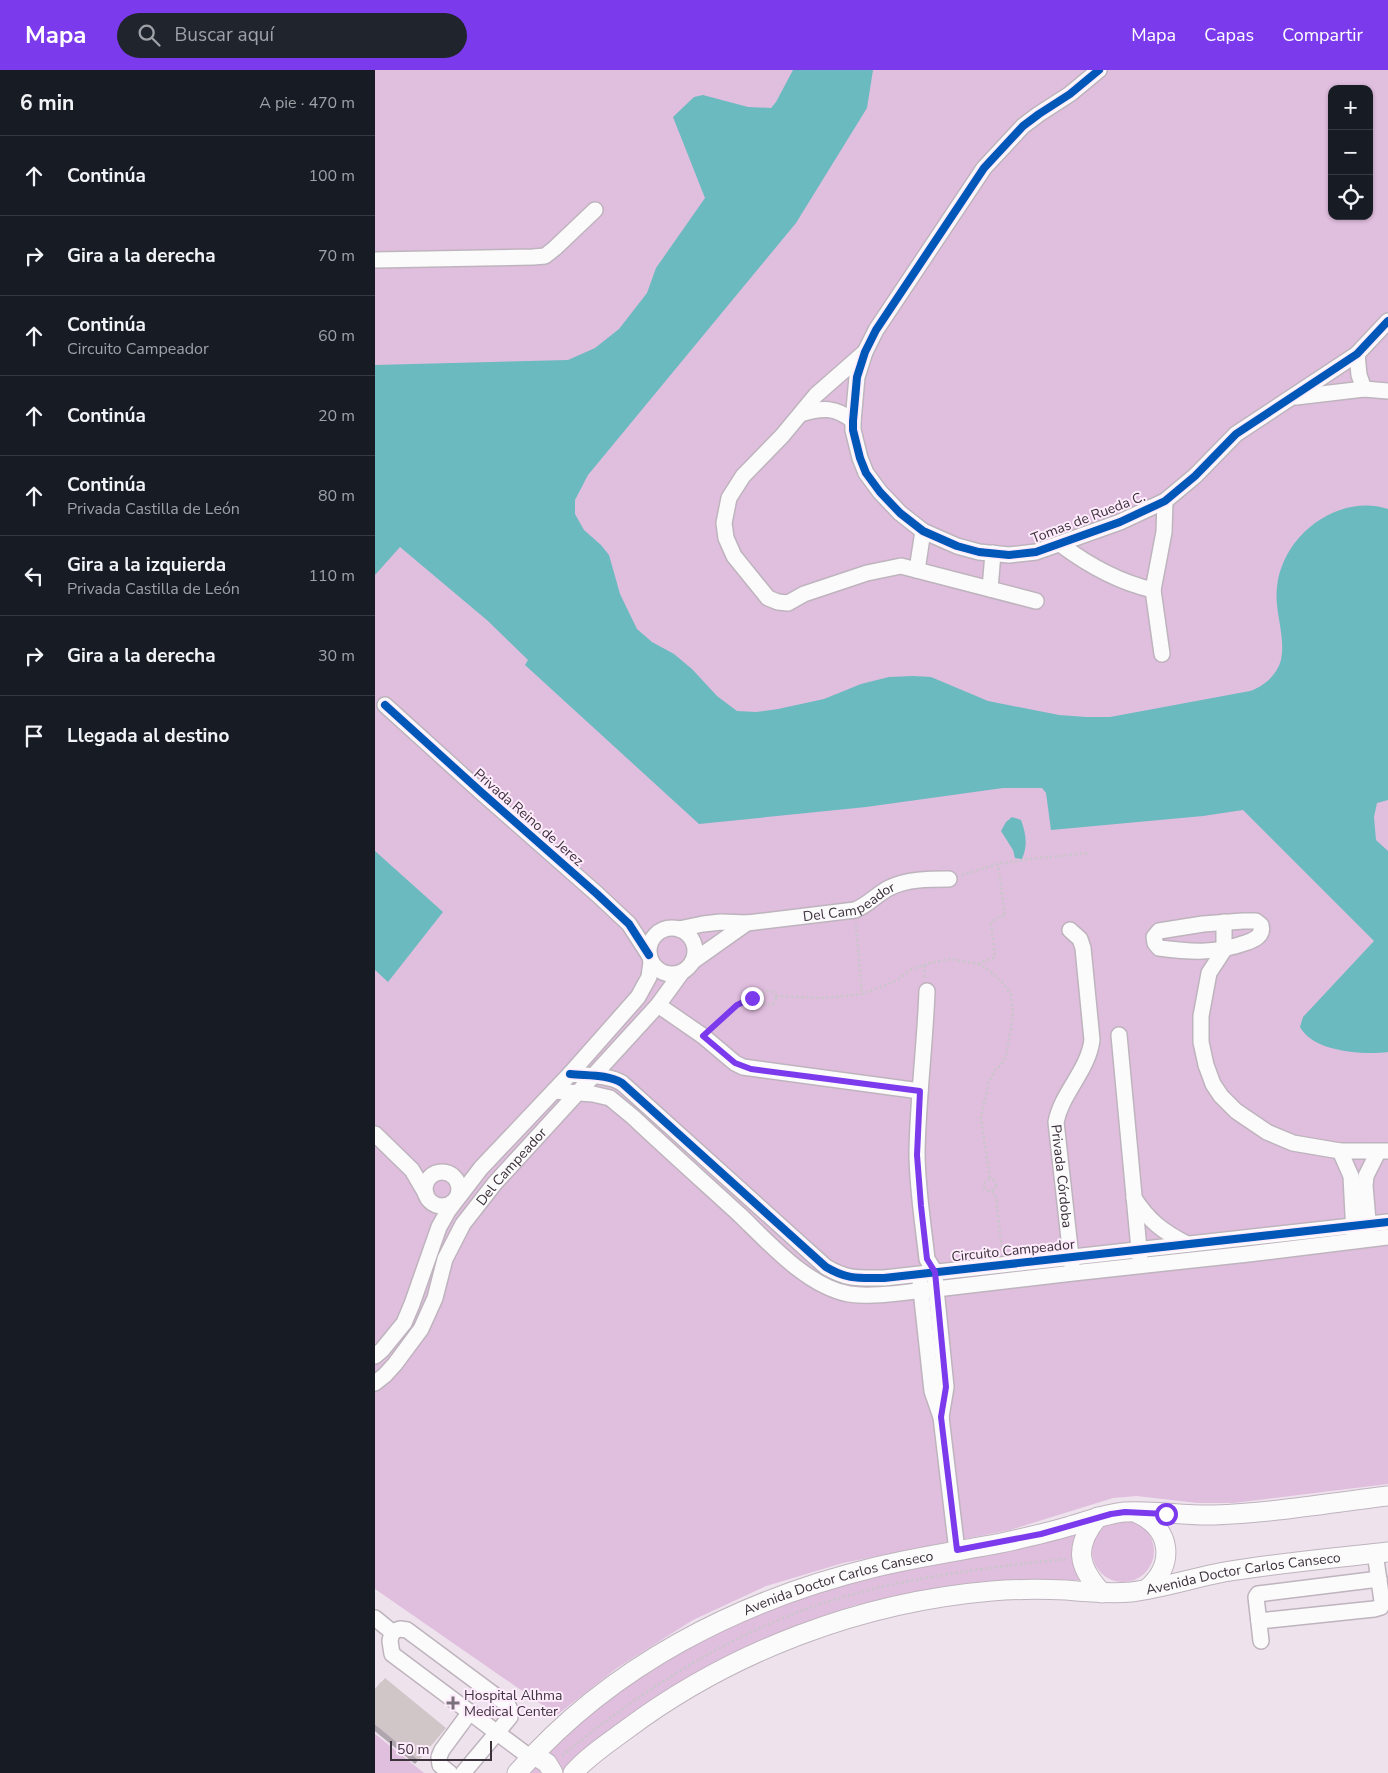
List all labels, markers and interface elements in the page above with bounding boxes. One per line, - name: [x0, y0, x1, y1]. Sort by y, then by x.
- search box: [117, 13, 467, 58]
- text: Mapa: [25, 19, 87, 51]
- icon: search: [135, 21, 163, 49]
- text: Buscar aquí: [175, 22, 274, 48]
- text: Mapa: [1131, 23, 1176, 47]
- text: Capas: [1204, 23, 1254, 47]
- text: Compartir: [1282, 23, 1363, 47]
- map controls: [1328, 85, 1373, 220]
- button: +: [1328, 85, 1373, 130]
- text: 6 min: [20, 89, 74, 117]
- text: A pie · 470 m: [259, 92, 355, 114]
- button: −: [1328, 130, 1373, 175]
- icon: ahead: [20, 162, 48, 190]
- text: Continúa: [67, 163, 146, 189]
- text: 100 m: [308, 165, 355, 187]
- button: locate: [1328, 175, 1373, 220]
- icon: right: [20, 242, 48, 270]
- text: Gira a la derecha: [67, 243, 216, 269]
- text: 70 m: [318, 245, 355, 267]
- text: Continúa: [67, 312, 146, 338]
- icon: ahead: [20, 322, 48, 350]
- text: 60 m: [318, 325, 355, 347]
- text: Circuito Campeador: [67, 338, 209, 360]
- icon: ahead: [20, 402, 48, 430]
- text: Continúa: [67, 403, 146, 429]
- text: 20 m: [318, 405, 355, 427]
- text: Continúa: [67, 472, 146, 498]
- icon: ahead: [20, 482, 48, 510]
- text: 80 m: [318, 485, 355, 507]
- street label: Tomas de Rueda C.: [1028, 487, 1148, 548]
- text: Privada Castilla de León: [67, 498, 240, 520]
- text: Gira a la izquierda: [67, 552, 226, 578]
- icon: left: [20, 562, 48, 590]
- text: 110 m: [308, 565, 355, 587]
- text: Privada Castilla de León: [67, 578, 240, 600]
- icon: right: [20, 642, 48, 670]
- text: Gira a la derecha: [67, 643, 216, 669]
- text: 30 m: [318, 645, 355, 667]
- icon: arrive: [20, 722, 48, 750]
- text: Llegada al destino: [67, 723, 229, 749]
- street label: Privada Reino de Jerez: [470, 764, 588, 871]
- street label: Del Campeador: [802, 878, 898, 926]
- route end: [741, 987, 764, 1010]
- street label: Del Campeador: [472, 1124, 551, 1210]
- street label: Privada Córdoba: [1046, 1124, 1077, 1229]
- street label: Circuito Campeador: [950, 1235, 1076, 1266]
- route start: [1155, 1503, 1178, 1526]
- street label: Avenida Doctor Carlos Canseco: [740, 1546, 935, 1620]
- street label: Avenida Doctor Carlos Canseco: [1144, 1548, 1342, 1599]
- place label: Hospital Alhma Medical Center: [464, 1686, 562, 1721]
- marker: Hospital Alhma Medical Center: [446, 1696, 460, 1710]
- scale bar: [390, 1738, 493, 1761]
- text: 50 m: [397, 1740, 429, 1759]

